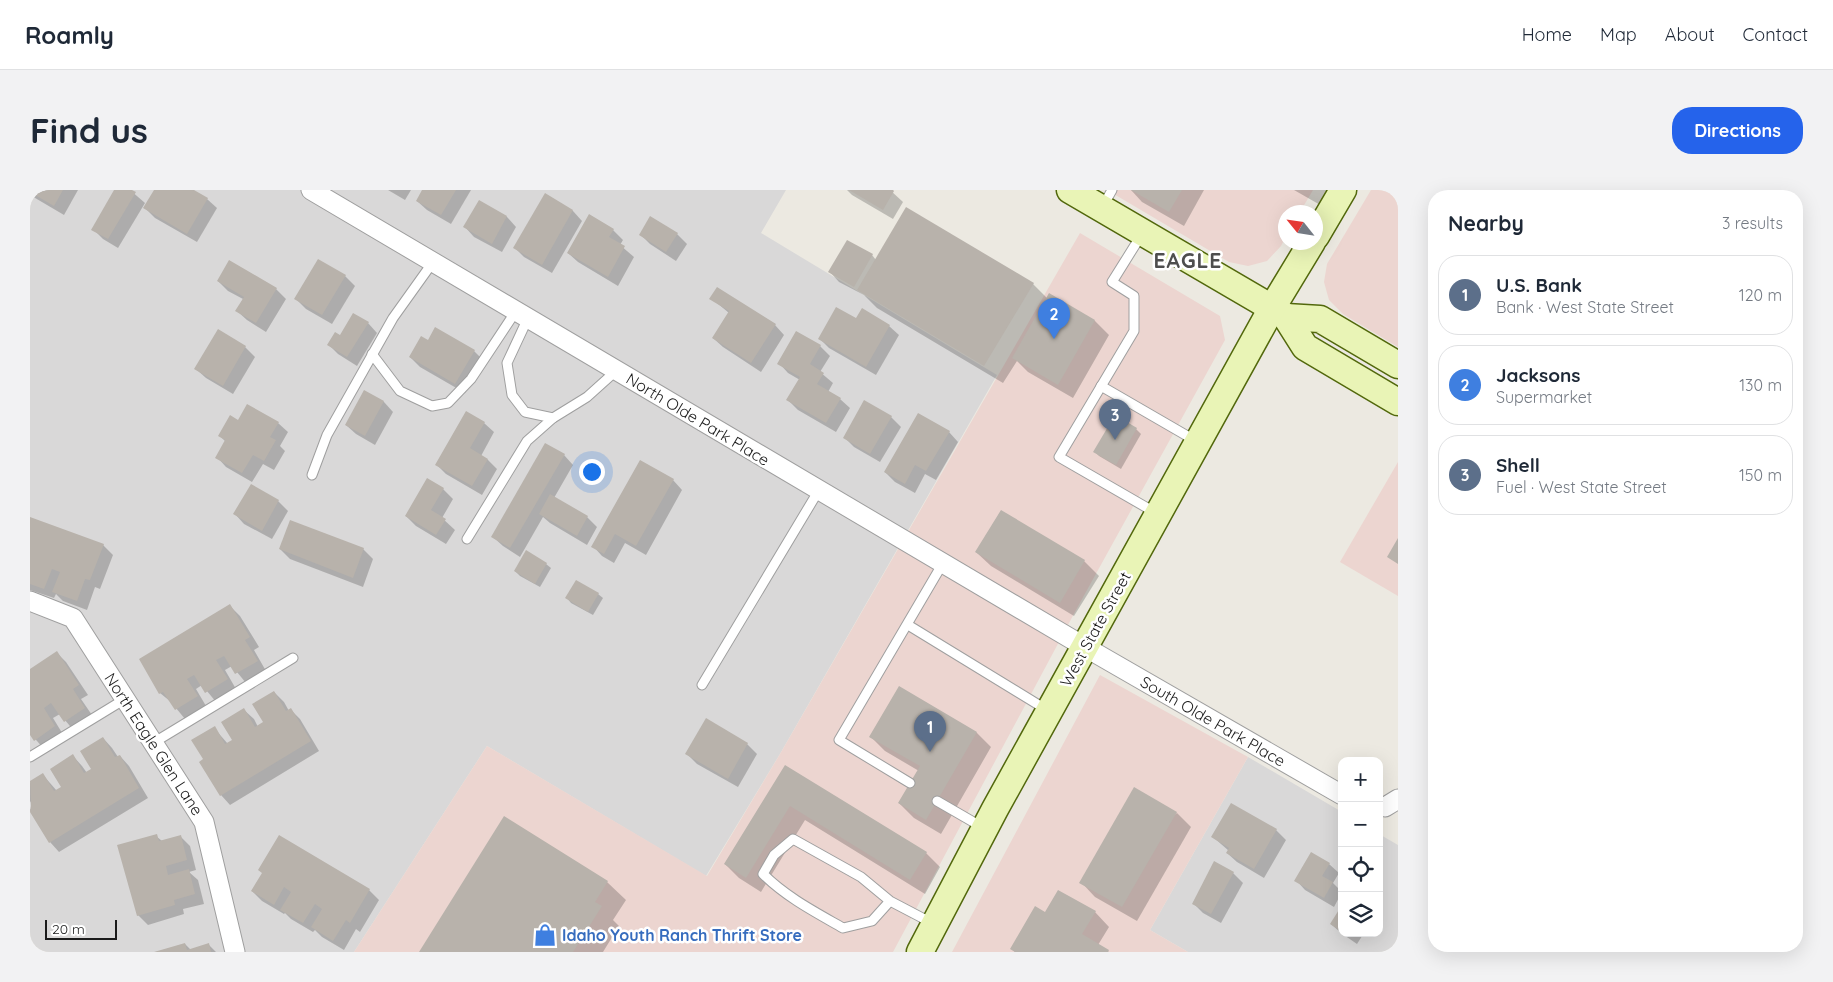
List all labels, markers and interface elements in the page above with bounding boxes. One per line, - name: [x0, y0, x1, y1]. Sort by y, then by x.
- text: Roamly: [25, 20, 114, 50]
- text: Home: [1522, 23, 1572, 46]
- text: Map: [1600, 23, 1637, 46]
- text: About: [1665, 23, 1715, 46]
- text: Contact: [1743, 23, 1808, 46]
- button: Directions: [1672, 107, 1803, 154]
- text: Find us: [30, 108, 148, 152]
- north arrow: [1278, 205, 1323, 250]
- text: Nearby: [1448, 210, 1524, 236]
- text: 3 results: [1722, 213, 1783, 233]
- district label: EAGLE: [1154, 247, 1222, 273]
- text: U.S. Bank: [1496, 273, 1582, 297]
- text: 1: [1462, 285, 1468, 305]
- text: 120 m: [1739, 285, 1782, 305]
- text: Bank · West State Street: [1496, 297, 1674, 317]
- pin: 2: [1038, 298, 1070, 339]
- text: Jacksons: [1496, 363, 1581, 387]
- street label: North Olde Park Place: [623, 368, 773, 470]
- text: 2: [1460, 375, 1470, 395]
- text: 130 m: [1739, 375, 1782, 395]
- text: Supermarket: [1496, 387, 1592, 407]
- pin: 3: [1099, 399, 1131, 440]
- text: Shell: [1496, 453, 1540, 477]
- your location: [579, 459, 605, 485]
- text: 3: [1461, 465, 1469, 485]
- text: 150 m: [1739, 465, 1782, 485]
- text: Fuel · West State Street: [1496, 477, 1667, 497]
- street label: West State Street: [1055, 568, 1135, 690]
- street label: North Eagle Glen Lane: [100, 669, 208, 819]
- street label: South Olde Park Place: [1137, 671, 1289, 771]
- pin: 1: [914, 711, 946, 752]
- map controls: [1338, 757, 1383, 937]
- button: +: [1338, 757, 1383, 802]
- button: −: [1338, 802, 1383, 847]
- button: locate: [1338, 847, 1383, 892]
- button: layers: [1338, 892, 1383, 937]
- scale bar: [45, 917, 118, 940]
- text: 20 m: [52, 920, 85, 938]
- shop icon: Idaho Youth Ranch Thrift Store: [532, 922, 558, 948]
- place label: Idaho Youth Ranch Thrift Store: [562, 925, 802, 945]

